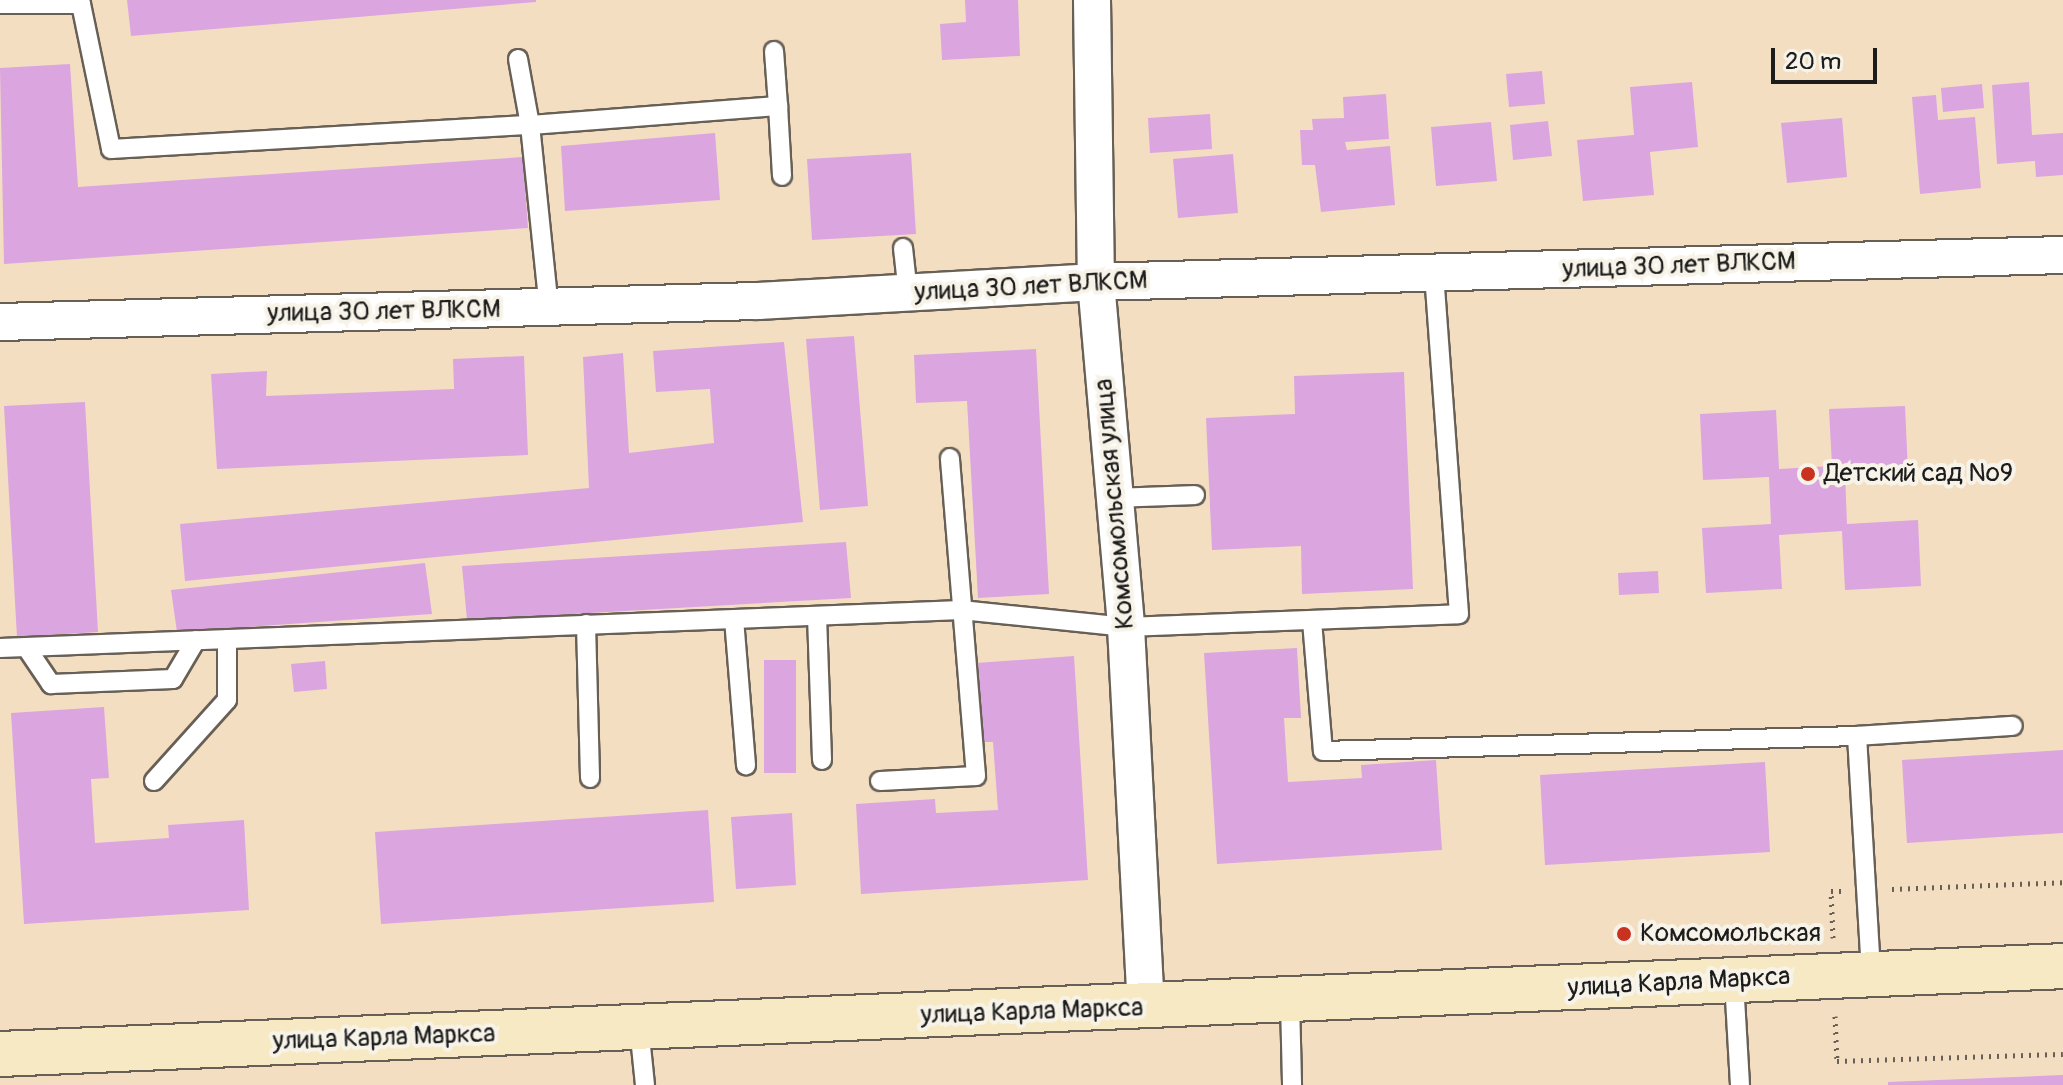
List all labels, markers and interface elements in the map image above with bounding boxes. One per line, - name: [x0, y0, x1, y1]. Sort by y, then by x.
- scale bar: [1775, 32, 1881, 82]
- text: 20 m: [1785, 47, 1841, 76]
- street label: улица 30 лет ВЛКСМ: [1562, 246, 1796, 286]
- street label: улица 30 лет ВЛКСМ: [914, 265, 1148, 309]
- street label: улица 30 лет ВЛКСМ: [267, 294, 501, 330]
- street label: Комсомольская улица: [1089, 377, 1141, 631]
- place label: Детский сад №9: [1824, 458, 2013, 490]
- marker: Детский сад №9: [1799, 465, 1817, 483]
- place label: Комсомольская: [1640, 918, 1821, 950]
- marker: Комсомольская: [1615, 925, 1633, 943]
- street label: улица Карла Маркса: [1567, 962, 1791, 1004]
- street label: улица Карла Маркса: [920, 993, 1144, 1031]
- street label: улица Карла Маркса: [272, 1019, 496, 1057]

